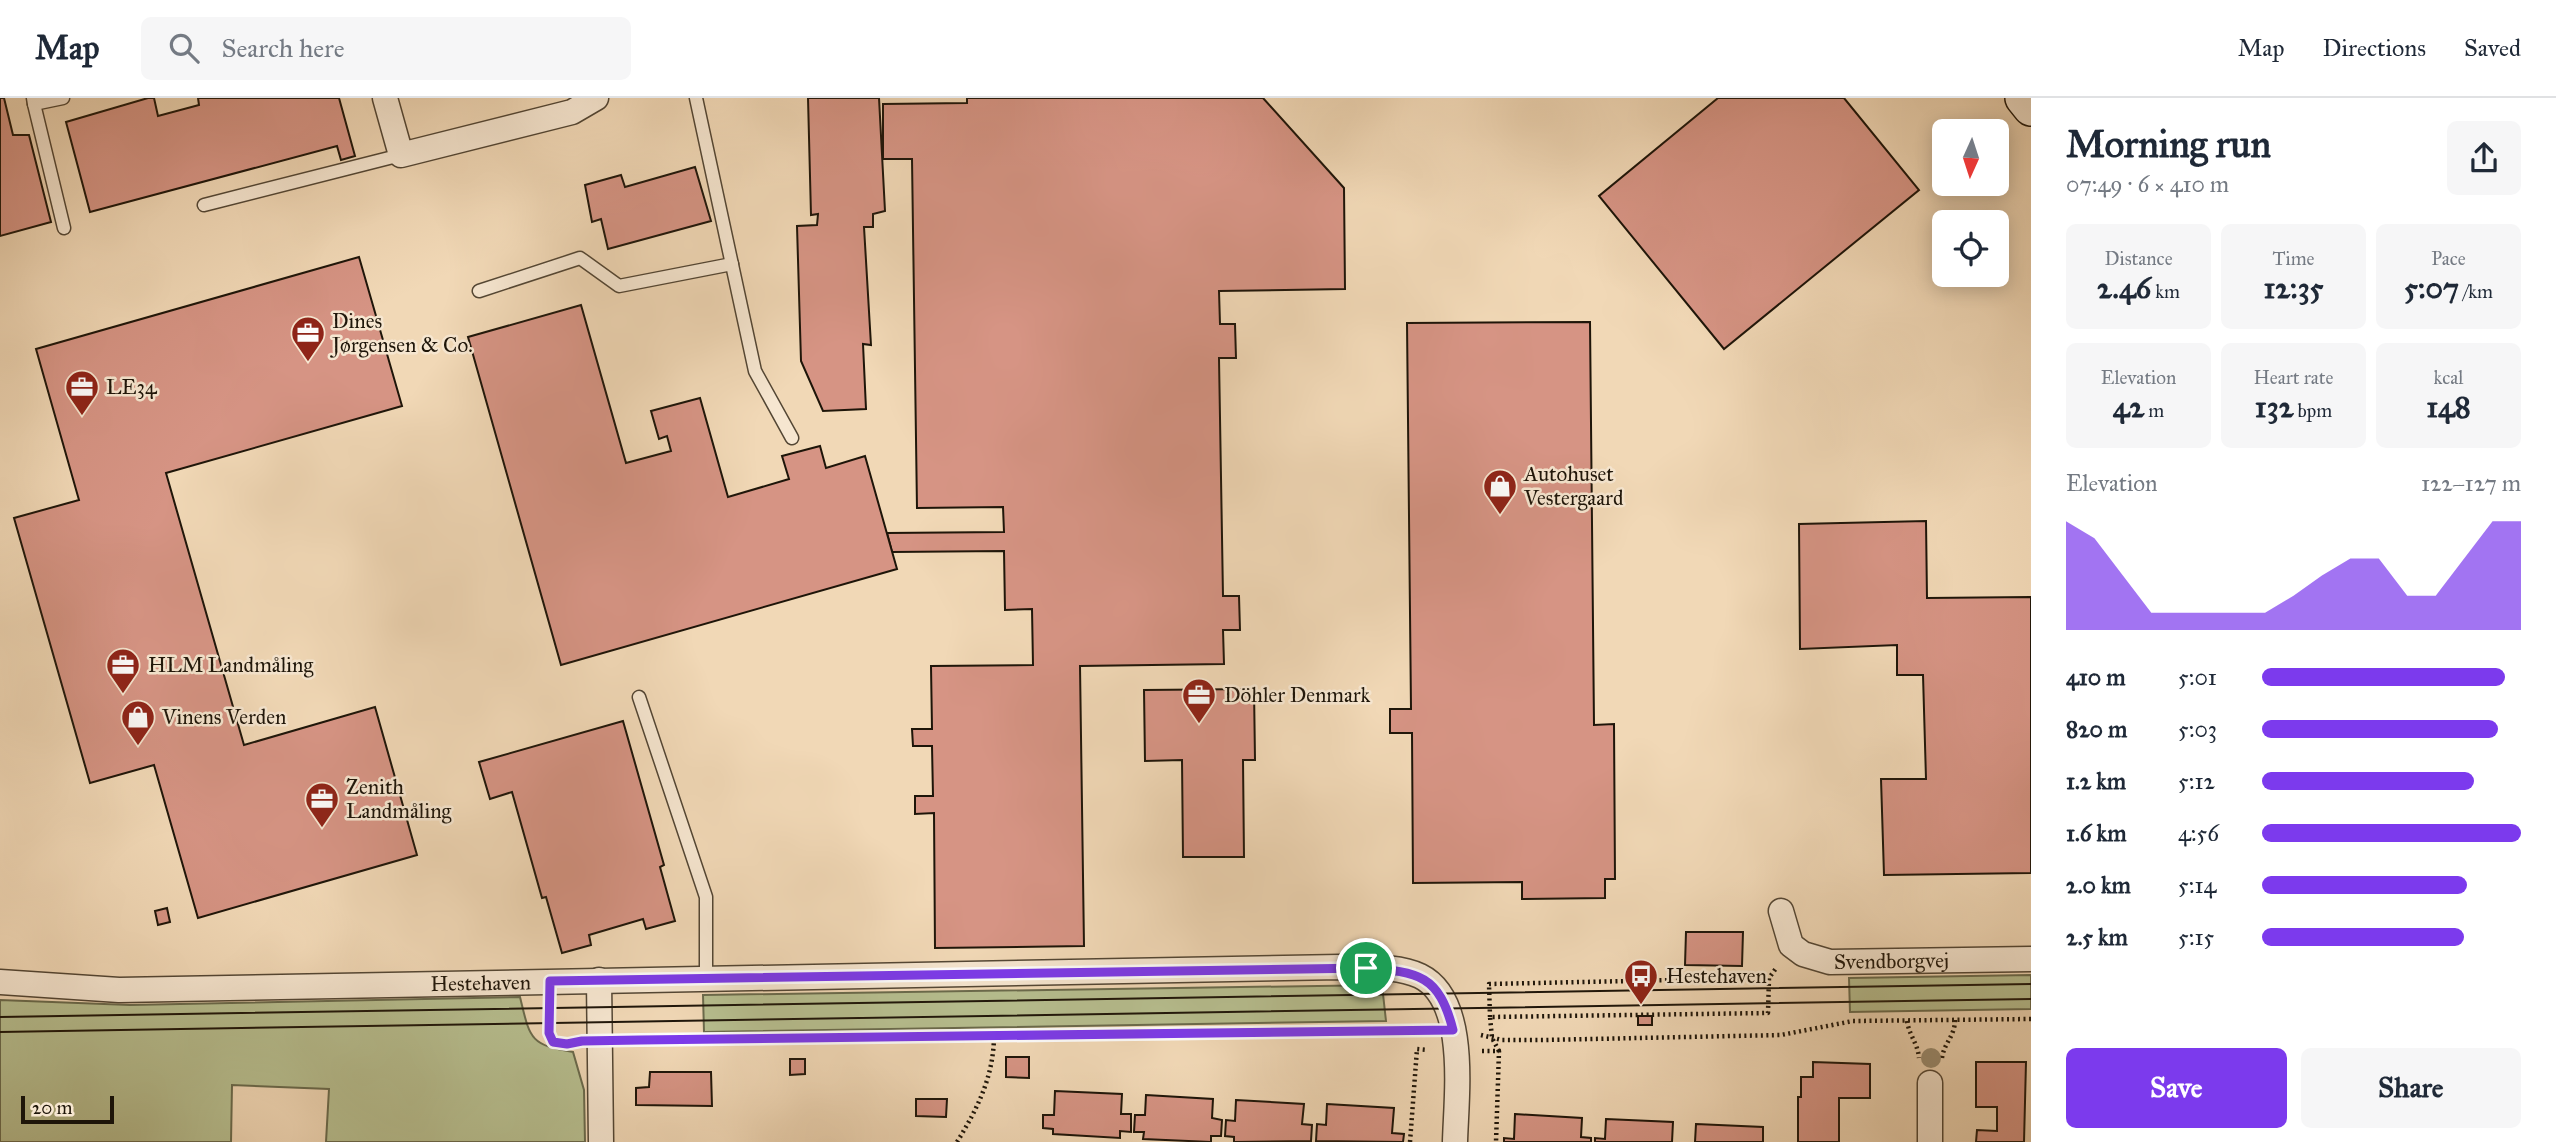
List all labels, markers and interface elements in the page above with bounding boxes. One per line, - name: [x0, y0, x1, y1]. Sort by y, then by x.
- search box: [141, 17, 631, 80]
- text: Map: [35, 28, 99, 68]
- icon: search: [165, 29, 203, 67]
- text: Search here: [221, 32, 345, 64]
- text: Map: [2238, 33, 2285, 63]
- text: Directions: [2323, 33, 2426, 63]
- text: Saved: [2464, 33, 2521, 63]
- north arrow: [1932, 119, 2009, 196]
- map controls: [1932, 119, 2009, 287]
- text: Morning run: [2066, 121, 2271, 167]
- button: share: [2447, 121, 2521, 195]
- text: 07:49 · 6 × 410 m: [2066, 170, 2229, 198]
- button: locate: [1932, 210, 2009, 287]
- text: Distance: [2104, 247, 2173, 270]
- text: Time: [2272, 247, 2315, 270]
- text: Pace: [2431, 247, 2466, 270]
- text: 2.46: [2097, 270, 2151, 306]
- text: 12:35: [2263, 270, 2324, 306]
- text: 5:07: [2404, 270, 2459, 306]
- text: km: [2151, 280, 2180, 303]
- text: /km: [2459, 280, 2493, 303]
- place label: Dines Jørgensen & Co.: [330, 308, 473, 358]
- office icon: Dines Jørgensen & Co.: [289, 314, 327, 363]
- text: Elevation: [2101, 366, 2176, 389]
- text: Heart rate: [2254, 366, 2333, 389]
- text: kcal: [2434, 366, 2463, 389]
- office icon: LE34: [63, 368, 101, 417]
- place label: LE34: [106, 374, 158, 400]
- text: 42: [2113, 389, 2144, 425]
- text: 132: [2255, 389, 2293, 425]
- text: 148: [2426, 389, 2471, 425]
- text: m: [2144, 399, 2164, 422]
- text: bpm: [2293, 399, 2332, 422]
- place label: Autohuset Vestergaard: [1523, 461, 1624, 511]
- shop icon: Autohuset Vestergaard: [1481, 467, 1519, 516]
- text: Elevation: [2066, 469, 2157, 497]
- text: 122–127 m: [2421, 469, 2521, 497]
- office icon: HLM Landmåling: [104, 646, 142, 695]
- place label: HLM Landmåling: [148, 652, 313, 678]
- text: 410 m: [2066, 663, 2125, 691]
- text: 5:01: [2178, 663, 2217, 691]
- office icon: Döhler Denmark: [1180, 676, 1218, 725]
- place label: Döhler Denmark: [1224, 682, 1371, 708]
- shop icon: Vinens Verden: [119, 698, 157, 747]
- place label: Vinens Verden: [161, 704, 286, 730]
- text: 820 m: [2066, 715, 2127, 743]
- text: 5:03: [2178, 715, 2217, 743]
- text: 1.2 km: [2066, 767, 2126, 795]
- text: 5:12: [2178, 767, 2215, 795]
- place label: Zenith Landmåling: [346, 774, 452, 824]
- office icon: Zenith Landmåling: [303, 780, 341, 829]
- text: 1.6 km: [2066, 819, 2127, 847]
- text: 4:56: [2178, 819, 2219, 847]
- text: 2.0 km: [2066, 871, 2131, 899]
- text: 5:14: [2178, 871, 2216, 899]
- text: 2.5 km: [2066, 923, 2128, 951]
- text: 5:15: [2178, 923, 2214, 951]
- pin: [1336, 938, 1396, 998]
- street label: Svendborgvej: [1834, 947, 1949, 975]
- icon: arrive: [1347, 949, 1385, 987]
- bus stop icon: Hestehaven: [1622, 957, 1660, 1006]
- place label: Hestehaven: [1666, 963, 1767, 989]
- street label: Hestehaven: [430, 969, 531, 997]
- button: Save: [2066, 1048, 2287, 1128]
- button: Share: [2301, 1048, 2521, 1128]
- scale bar: [21, 1093, 114, 1125]
- text: 20 m: [32, 1096, 73, 1119]

